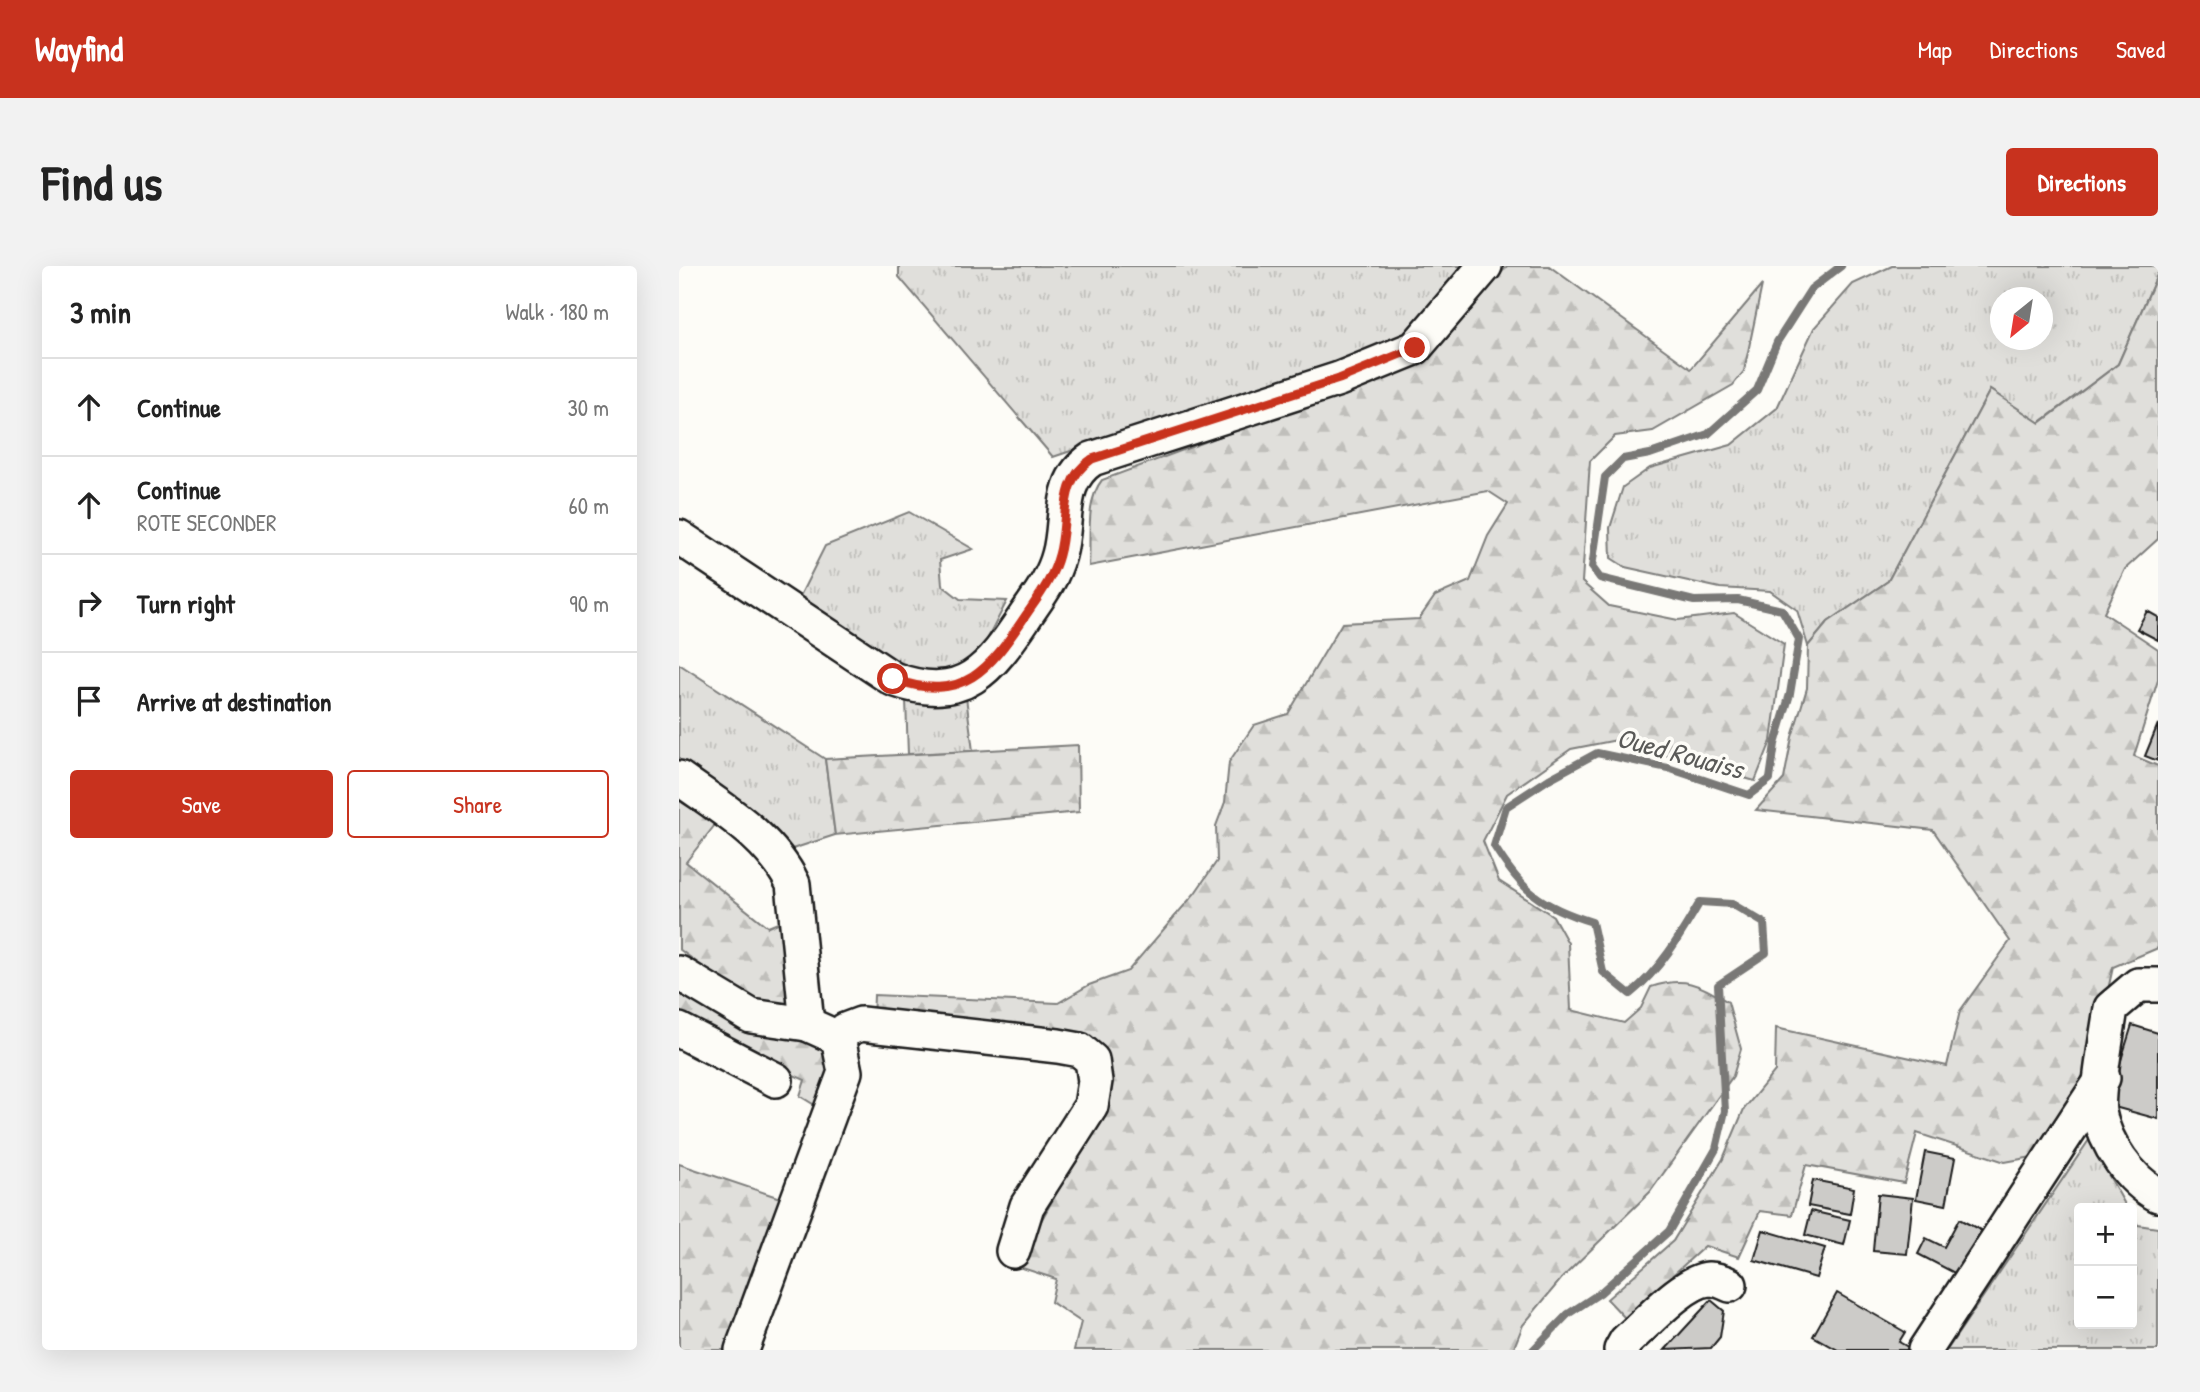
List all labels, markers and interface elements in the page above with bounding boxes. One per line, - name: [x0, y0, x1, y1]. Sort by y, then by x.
- text: Wayfind: [35, 27, 123, 71]
- text: Map: [1918, 33, 1952, 65]
- text: Directions: [1990, 33, 2078, 65]
- text: Saved: [2116, 33, 2165, 65]
- button: Directions: [2006, 148, 2158, 216]
- text: Find us: [42, 149, 162, 215]
- north arrow: [1990, 287, 2053, 350]
- text: 3 min: [70, 292, 131, 332]
- text: Walk · 180 m: [505, 296, 609, 327]
- route end: [1399, 332, 1430, 363]
- icon: ahead: [70, 388, 108, 426]
- text: Continue: [137, 390, 221, 425]
- text: 30 m: [567, 392, 609, 423]
- text: Continue: [137, 472, 221, 507]
- icon: ahead: [70, 486, 108, 524]
- text: 60 m: [569, 490, 609, 521]
- text: ROTE SECONDER: [137, 507, 276, 538]
- icon: right: [70, 584, 108, 622]
- text: Turn right: [137, 586, 235, 621]
- text: 90 m: [569, 588, 609, 619]
- route start: [877, 663, 908, 694]
- icon: arrive: [70, 682, 108, 720]
- text: Arrive at destination: [137, 684, 332, 719]
- water label: Oued Rouaiss: [1613, 718, 1749, 789]
- button: Save: [70, 770, 333, 838]
- button: Share: [347, 770, 609, 838]
- map controls: [2074, 1203, 2137, 1329]
- button: +: [2074, 1203, 2137, 1266]
- button: −: [2074, 1266, 2137, 1329]

